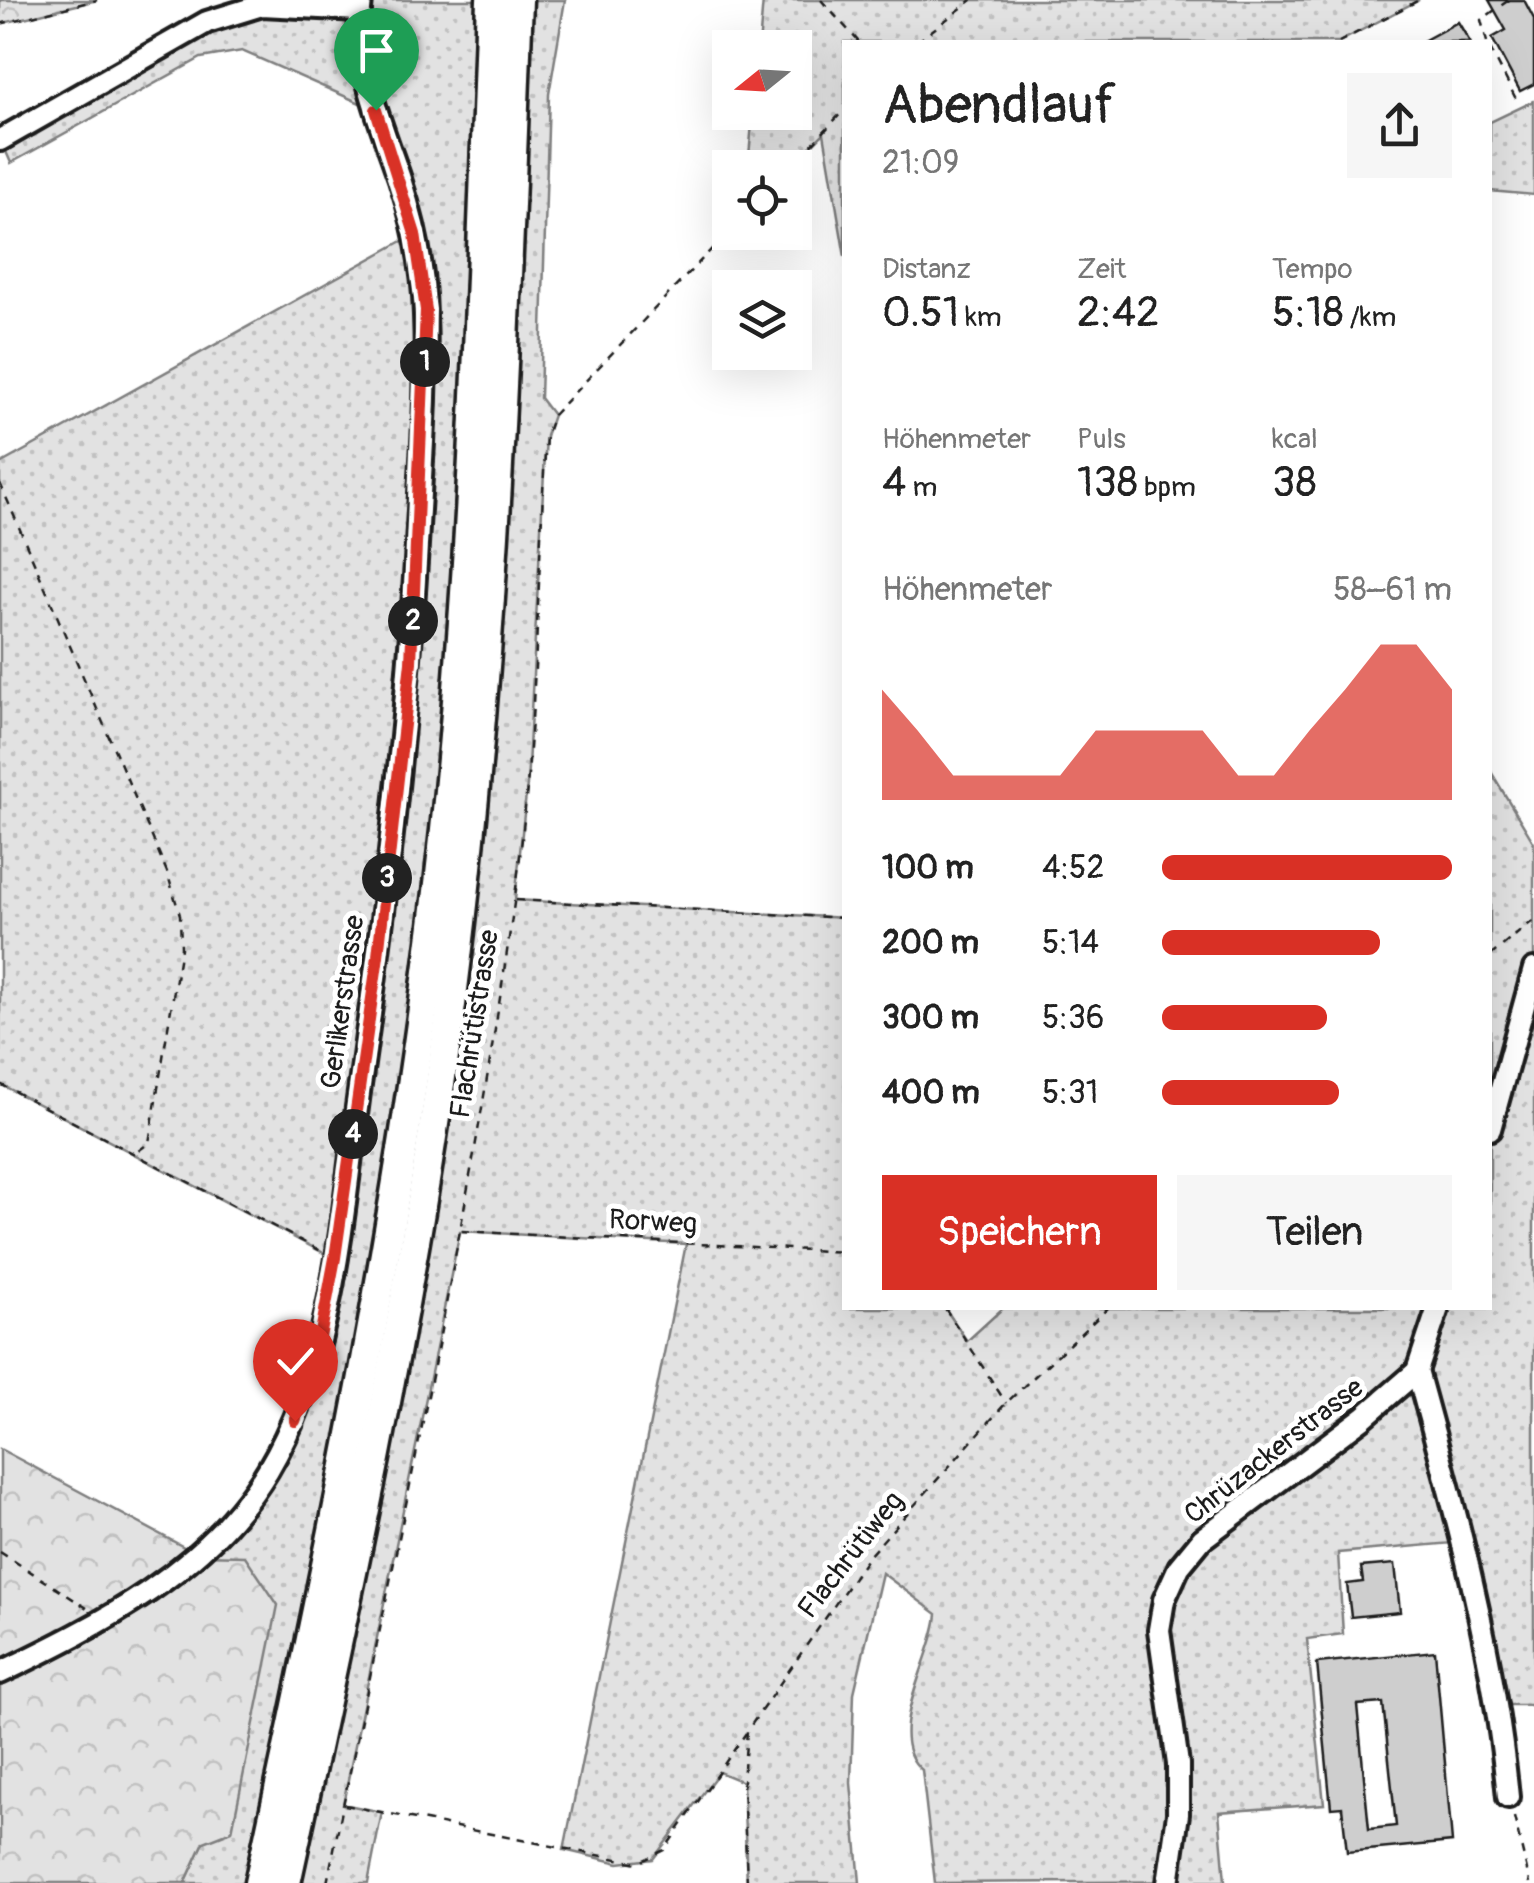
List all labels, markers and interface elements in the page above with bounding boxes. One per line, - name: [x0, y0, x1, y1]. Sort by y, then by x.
- pin: [334, 8, 419, 111]
- icon: arrive: [349, 23, 404, 78]
- north arrow: [712, 30, 812, 130]
- map controls: [712, 30, 812, 370]
- text: Abendlauf: [882, 71, 1116, 140]
- button: share: [1347, 73, 1452, 178]
- text: 21:09: [882, 143, 959, 183]
- button: locate: [712, 150, 812, 250]
- text: Distanz: [882, 252, 971, 287]
- text: Zeit: [1077, 252, 1126, 287]
- text: Tempo: [1272, 252, 1353, 287]
- button: layers: [712, 270, 812, 370]
- text: 0.51: [882, 287, 959, 339]
- text: 2:42: [1077, 287, 1160, 339]
- text: 5:18: [1272, 287, 1344, 339]
- text: km: [959, 300, 1002, 335]
- text: /km: [1344, 300, 1396, 335]
- pin: 1: [400, 337, 450, 387]
- text: 1: [420, 344, 430, 379]
- text: Höhenmeter: [882, 422, 1031, 457]
- text: Puls: [1077, 422, 1126, 457]
- text: kcal: [1272, 422, 1318, 457]
- text: 4: [882, 457, 906, 509]
- text: 138: [1077, 457, 1138, 509]
- text: 38: [1272, 457, 1317, 509]
- text: m: [906, 470, 937, 505]
- text: bpm: [1138, 470, 1196, 505]
- text: Höhenmeter: [882, 570, 1052, 610]
- text: 58–61 m: [1333, 570, 1452, 610]
- pin: 2: [388, 596, 438, 646]
- text: 2: [405, 603, 421, 638]
- text: 100 m: [882, 848, 974, 888]
- text: 4:52: [1042, 848, 1104, 888]
- pin: 3: [362, 853, 412, 903]
- text: 3: [379, 860, 395, 895]
- street label: Gerlikerstrasse: [313, 913, 373, 1091]
- text: 200 m: [882, 923, 979, 963]
- text: 5:14: [1042, 923, 1099, 963]
- street label: Flachrütistrasse: [443, 927, 507, 1121]
- text: 300 m: [882, 998, 979, 1038]
- text: 5:36: [1042, 998, 1104, 1038]
- text: 400 m: [882, 1073, 980, 1113]
- text: 5:31: [1042, 1073, 1098, 1113]
- pin: 4: [328, 1109, 378, 1159]
- text: 4: [345, 1116, 361, 1151]
- button: Speichern: [882, 1175, 1157, 1290]
- button: Teilen: [1177, 1175, 1452, 1290]
- street label: Rorweg: [608, 1202, 698, 1242]
- pin: [253, 1319, 338, 1422]
- icon: check: [268, 1334, 323, 1389]
- street label: Chrüzackerstrasse: [1177, 1370, 1371, 1532]
- street label: Flachrütiweg: [791, 1485, 911, 1625]

